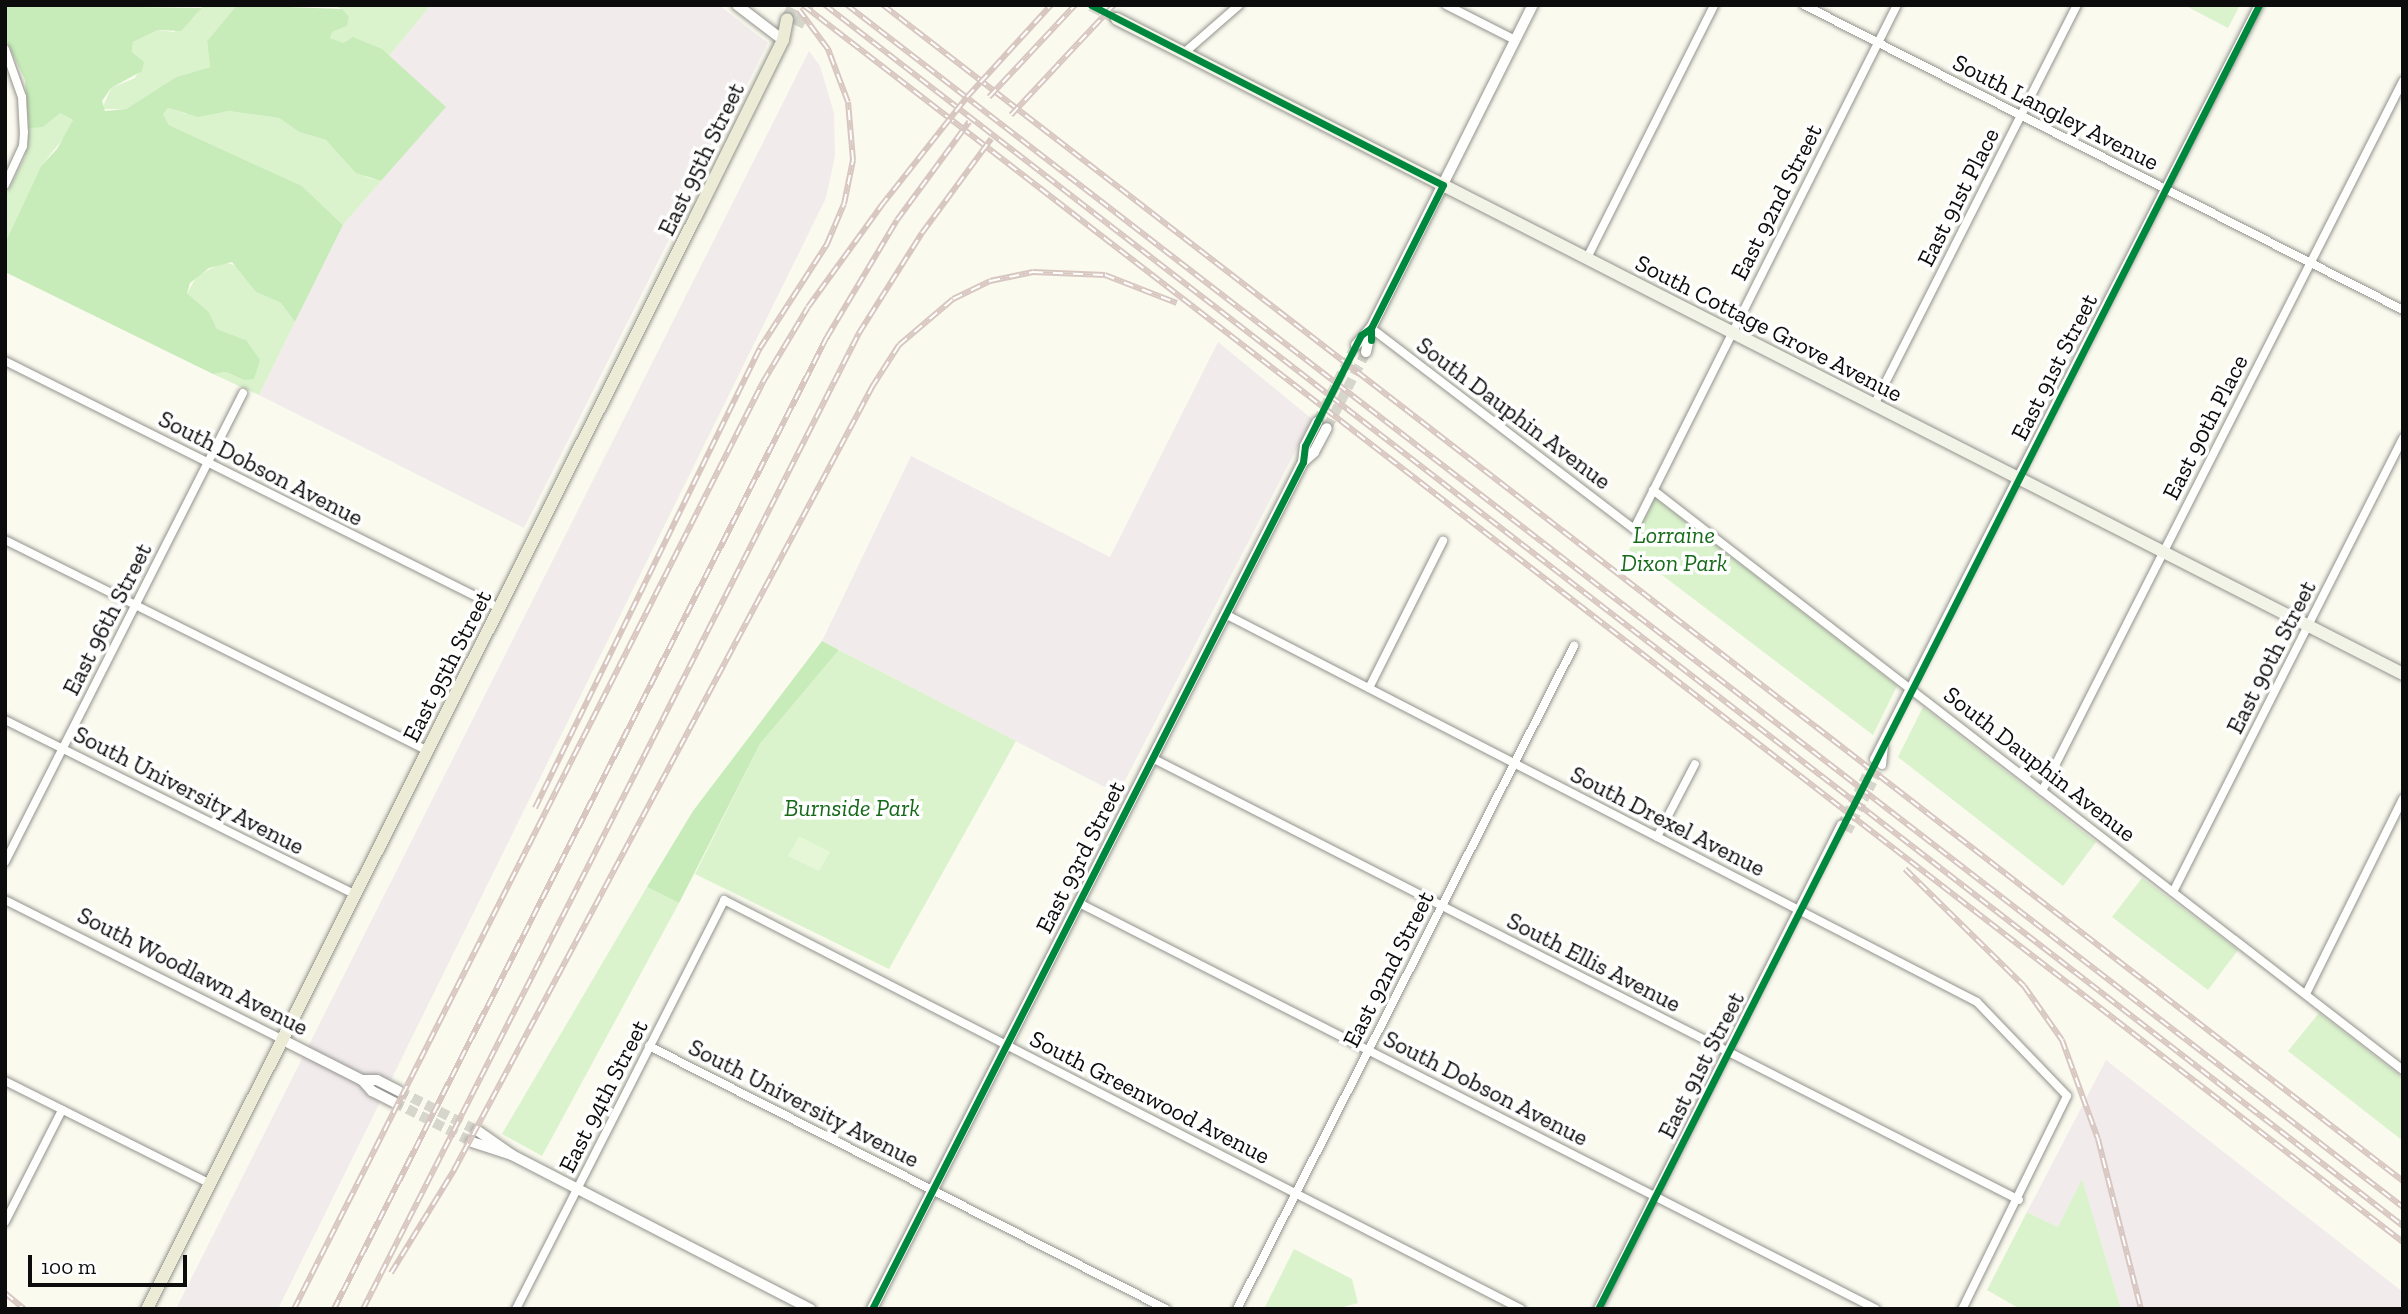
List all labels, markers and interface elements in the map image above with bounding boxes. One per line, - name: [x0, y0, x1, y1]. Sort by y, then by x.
- street label: South Langley Avenue: [1947, 47, 2165, 177]
- street label: East 95th Street: [652, 78, 750, 240]
- street label: East 92nd Street: [1724, 119, 1828, 285]
- street label: East 91st Place: [1911, 123, 2005, 271]
- street label: South Cottage Grove Avenue: [1630, 248, 1908, 408]
- street label: East 91st Street: [2005, 289, 2103, 445]
- street label: South Dauphin Avenue: [1411, 330, 1617, 496]
- street label: East 90th Place: [2156, 350, 2254, 504]
- street label: South Dobson Avenue: [154, 404, 368, 532]
- park label: Lorraine Dixon Park: [1620, 521, 1728, 577]
- street label: East 96th Street: [56, 538, 158, 700]
- street label: East 90th Street: [2220, 576, 2322, 738]
- street label: East 95th Street: [396, 585, 498, 747]
- street label: South Dauphin Avenue: [1938, 680, 2142, 848]
- street label: South University Avenue: [68, 719, 310, 861]
- street label: South Drexel Avenue: [1565, 759, 1771, 883]
- street label: East 93rd Street: [1029, 776, 1131, 938]
- park label: Burnside Park: [784, 794, 920, 822]
- street label: East 92nd Street: [1336, 886, 1440, 1052]
- street label: South Woodlawn Avenue: [72, 900, 314, 1042]
- street label: South Ellis Avenue: [1502, 906, 1686, 1018]
- street label: East 91st Street: [1652, 987, 1750, 1143]
- street label: East 94th Street: [552, 1015, 654, 1177]
- street label: South Greenwood Avenue: [1025, 1024, 1275, 1170]
- street label: South Dobson Avenue: [1379, 1024, 1593, 1152]
- street label: South University Avenue: [683, 1032, 925, 1174]
- scale bar: [32, 1240, 191, 1284]
- text: 100 m: [41, 1254, 96, 1279]

